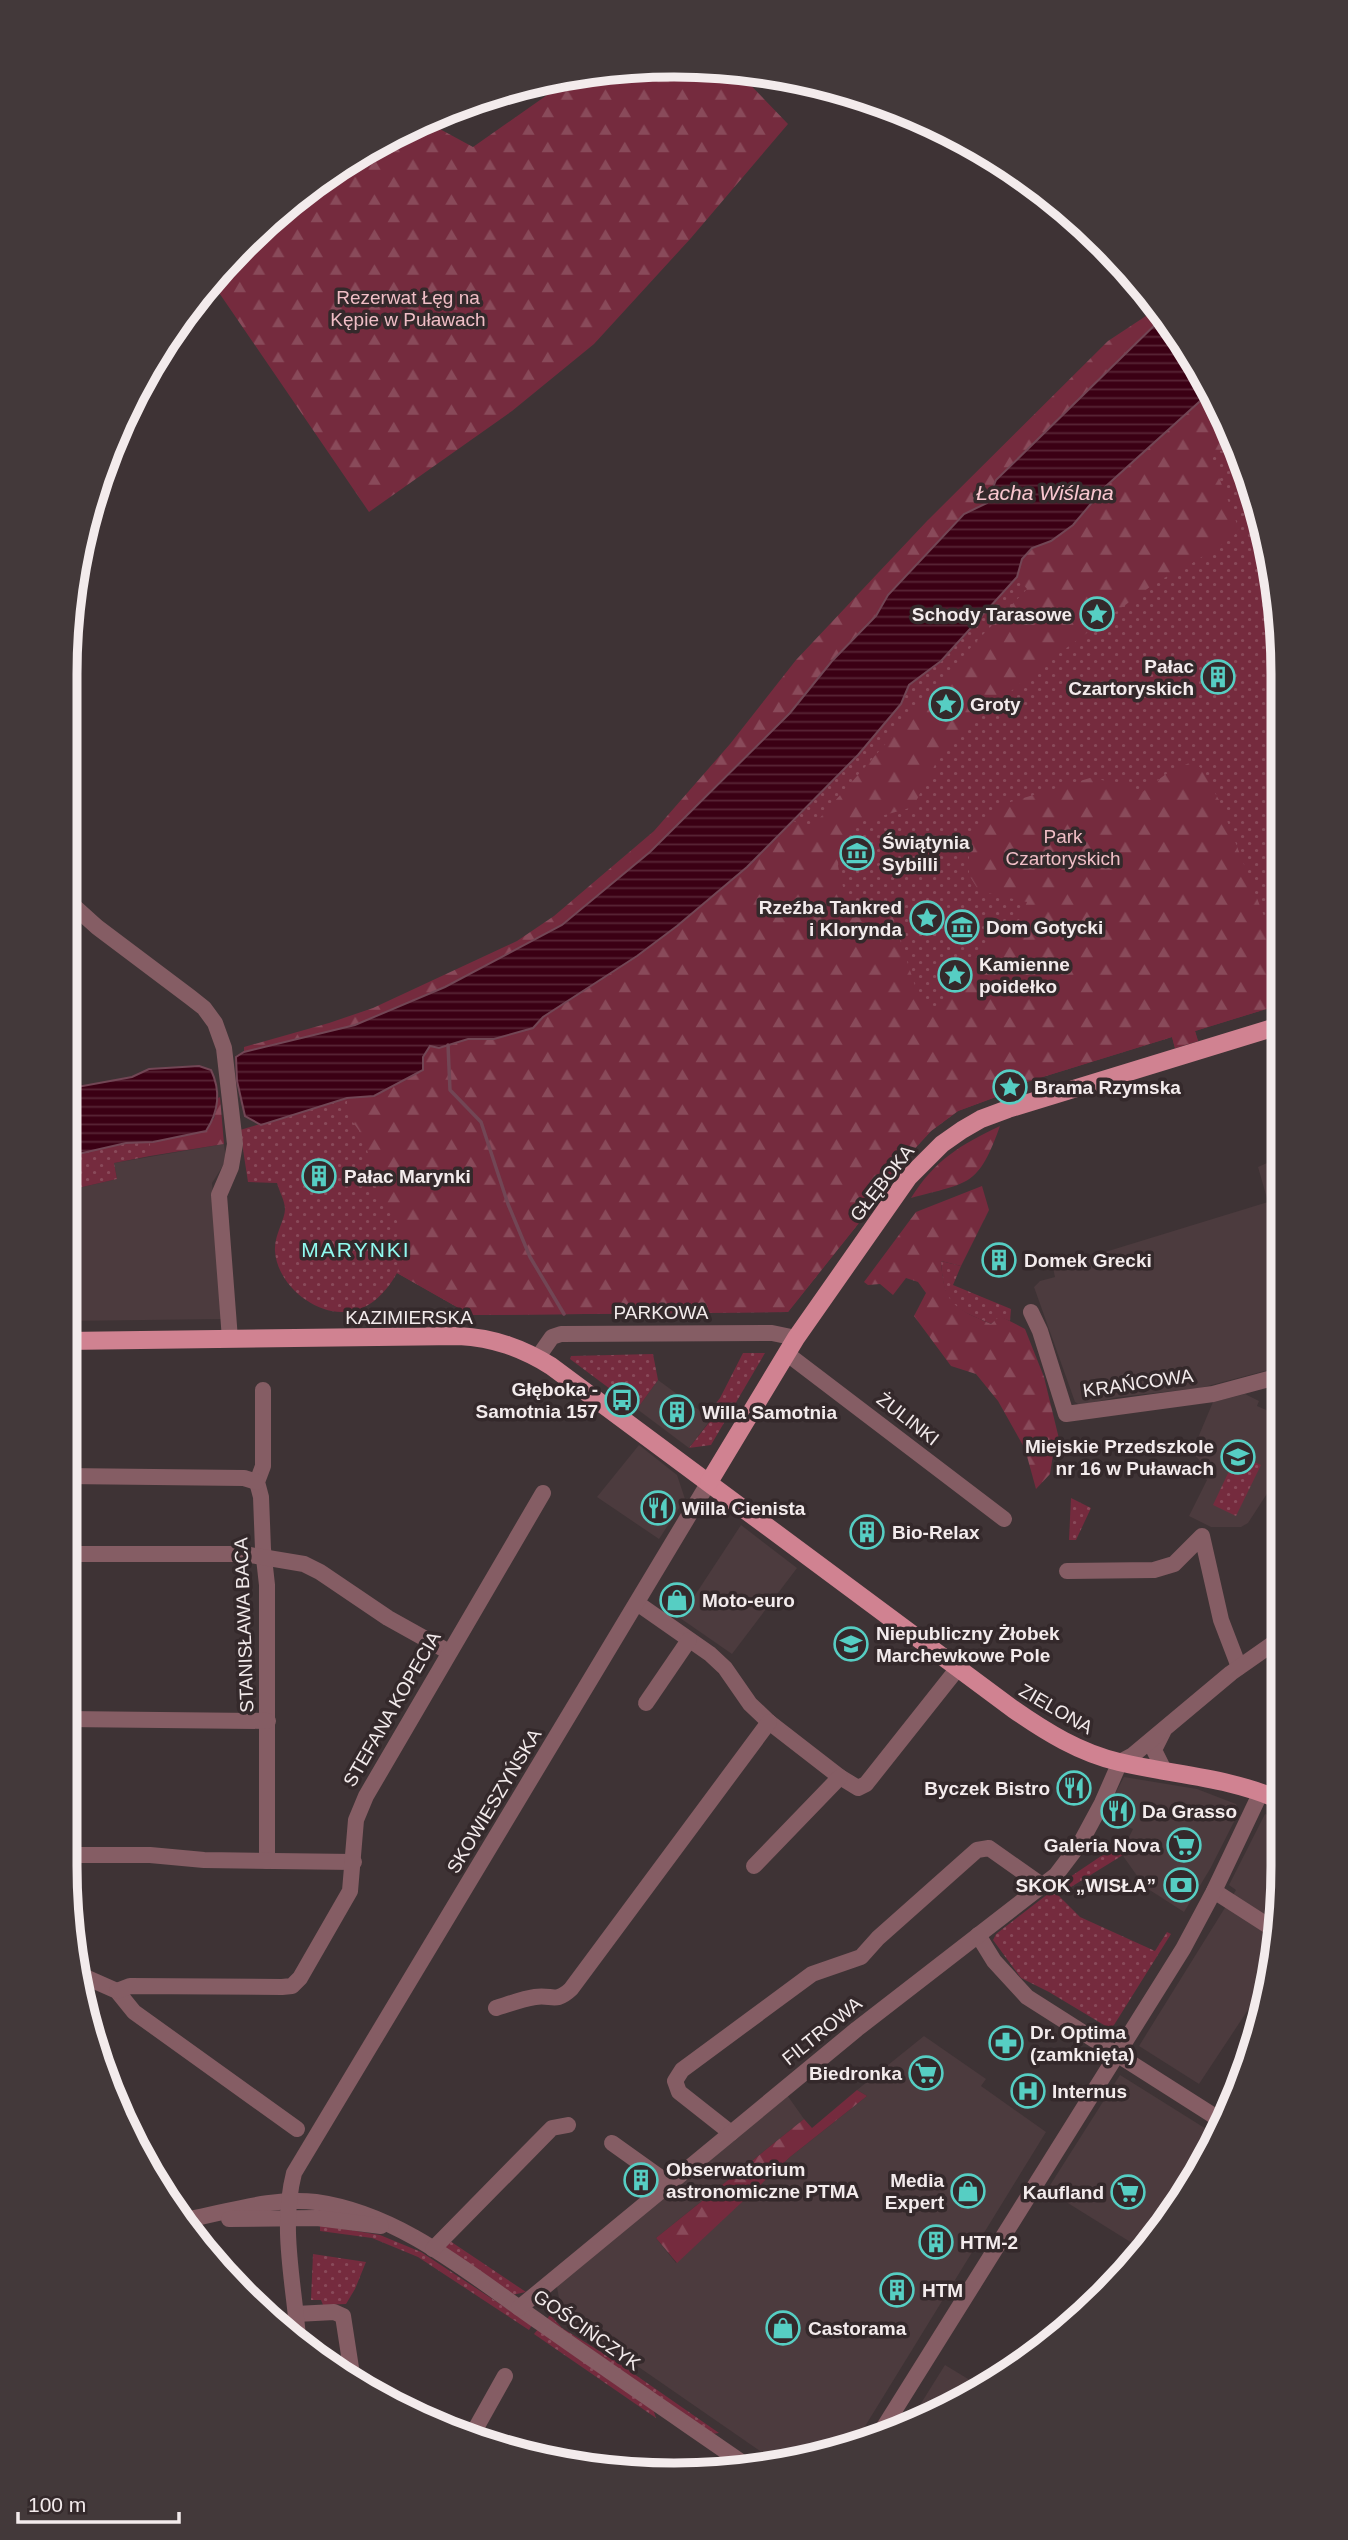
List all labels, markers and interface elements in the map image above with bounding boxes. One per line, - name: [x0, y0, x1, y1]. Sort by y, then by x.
- park label: Rezerwat Łęg na Kępie w Puławach: [330, 287, 486, 330]
- water label: Łacha Wiślana: [976, 481, 1114, 504]
- place icon: Schody Tarasowe: [1078, 595, 1116, 633]
- place label: Schody Tarasowe: [912, 604, 1072, 625]
- place label: Pałac Czartoryskich: [1068, 656, 1194, 699]
- building icon: Pałac Czartoryskich: [1199, 658, 1237, 696]
- place icon: Groty: [927, 685, 965, 723]
- place label: Groty: [970, 694, 1021, 715]
- park label: Park Czartoryskich: [1005, 826, 1121, 869]
- place label: Świątynia Sybilli: [882, 832, 970, 875]
- museum icon: Świątynia Sybilli: [838, 834, 876, 872]
- place label: Rzeźba Tankred i Klorynda: [759, 897, 902, 940]
- place icon: Rzeźba Tankred i Klorynda: [908, 899, 946, 937]
- museum icon: Dom Gotycki: [943, 908, 981, 946]
- place label: Dom Gotycki: [986, 917, 1103, 938]
- place label: Kamienne poidełko: [979, 954, 1070, 997]
- place icon: Kamienne poidełko: [936, 956, 974, 994]
- place icon: Brama Rzymska: [991, 1068, 1029, 1106]
- place label: Brama Rzymska: [1034, 1077, 1181, 1098]
- street label: GŁĘBOKA: [846, 1141, 918, 1225]
- building icon: Pałac Marynki: [300, 1157, 338, 1195]
- place label: Pałac Marynki: [344, 1166, 471, 1187]
- district label: MARYNKI: [301, 1238, 411, 1261]
- building icon: Domek Grecki: [980, 1241, 1018, 1279]
- place label: Domek Grecki: [1024, 1250, 1152, 1271]
- street label: PARKOWA: [613, 1302, 709, 1323]
- street label: KAZIMIERSKA: [345, 1307, 473, 1328]
- street label: KRAŃCOWA: [1081, 1365, 1195, 1401]
- place label: Głęboka - Samotnia 157: [476, 1379, 598, 1422]
- bus stop icon: Głęboka - Samotnia 157: [603, 1381, 641, 1419]
- street label: ŻULINKI: [873, 1388, 943, 1450]
- building icon: Willa Samotnia: [658, 1393, 696, 1431]
- place label: Willa Samotnia: [702, 1402, 837, 1423]
- place label: Miejskie Przedszkole nr 16 w Puławach: [1025, 1436, 1214, 1479]
- school or university icon: Miejskie Przedszkole nr 16 w Puławach: [1219, 1438, 1257, 1476]
- restaurant icon: Willa Cienista: [639, 1489, 677, 1527]
- place label: Willa Cienista: [682, 1498, 806, 1519]
- building icon: Bio-Relax: [848, 1513, 886, 1551]
- place label: Bio-Relax: [892, 1522, 980, 1543]
- street label: STANISŁAWA BACA: [230, 1537, 258, 1713]
- shop icon: Moto-euro: [658, 1581, 696, 1619]
- place label: Moto-euro: [702, 1590, 795, 1611]
- place label: Niepubliczny Żłobek Marchewkowe Pole: [876, 1623, 1060, 1666]
- school or university icon: Niepubliczny Żłobek Marchewkowe Pole: [832, 1625, 870, 1663]
- street label: STEFANA KOPECIA: [339, 1628, 445, 1790]
- street label: ZIELONA: [1016, 1680, 1097, 1739]
- street label: SKOWIESZYŃSKA: [443, 1725, 546, 1877]
- restaurant icon: Byczek Bistro: [1055, 1769, 1093, 1807]
- place label: Byczek Bistro: [924, 1778, 1050, 1799]
- restaurant icon: Da Grasso: [1099, 1792, 1137, 1830]
- place label: Da Grasso: [1142, 1801, 1237, 1822]
- supermarket icon: Galeria Nova: [1165, 1826, 1203, 1864]
- place label: Galeria Nova: [1044, 1835, 1160, 1856]
- bank icon: SKOK „WISŁA”: [1162, 1866, 1200, 1904]
- place label: SKOK „WISŁA”: [1016, 1875, 1156, 1896]
- street label: FILTROWA: [778, 1992, 866, 2069]
- place label: Dr. Optima (zamknięta): [1030, 2022, 1135, 2065]
- pharmacy icon: Dr. Optima (zamknięta): [987, 2024, 1025, 2062]
- supermarket icon: Biedronka: [907, 2054, 945, 2092]
- place label: Biedronka: [809, 2063, 902, 2084]
- hospital icon: Internus: [1009, 2072, 1047, 2110]
- place label: Internus: [1052, 2081, 1127, 2102]
- place label: Obserwatorium astronomiczne PTMA: [666, 2159, 859, 2202]
- building icon: Obserwatorium astronomiczne PTMA: [622, 2161, 660, 2199]
- place label: Media Expert: [885, 2170, 945, 2213]
- shop icon: Media Expert: [949, 2172, 987, 2210]
- supermarket icon: Kaufland: [1109, 2173, 1147, 2211]
- place label: Kaufland: [1023, 2182, 1104, 2203]
- building icon: HTM-2: [917, 2223, 955, 2261]
- place label: HTM-2: [960, 2232, 1018, 2253]
- building icon: HTM: [878, 2271, 916, 2309]
- place label: HTM: [922, 2280, 963, 2301]
- street label: GOŚCIŃCZYK: [530, 2285, 645, 2375]
- shop icon: Castorama: [764, 2309, 802, 2347]
- place label: Castorama: [808, 2318, 907, 2339]
- scale bar: [18, 2480, 178, 2524]
- text: 100 m: [28, 2493, 86, 2516]

